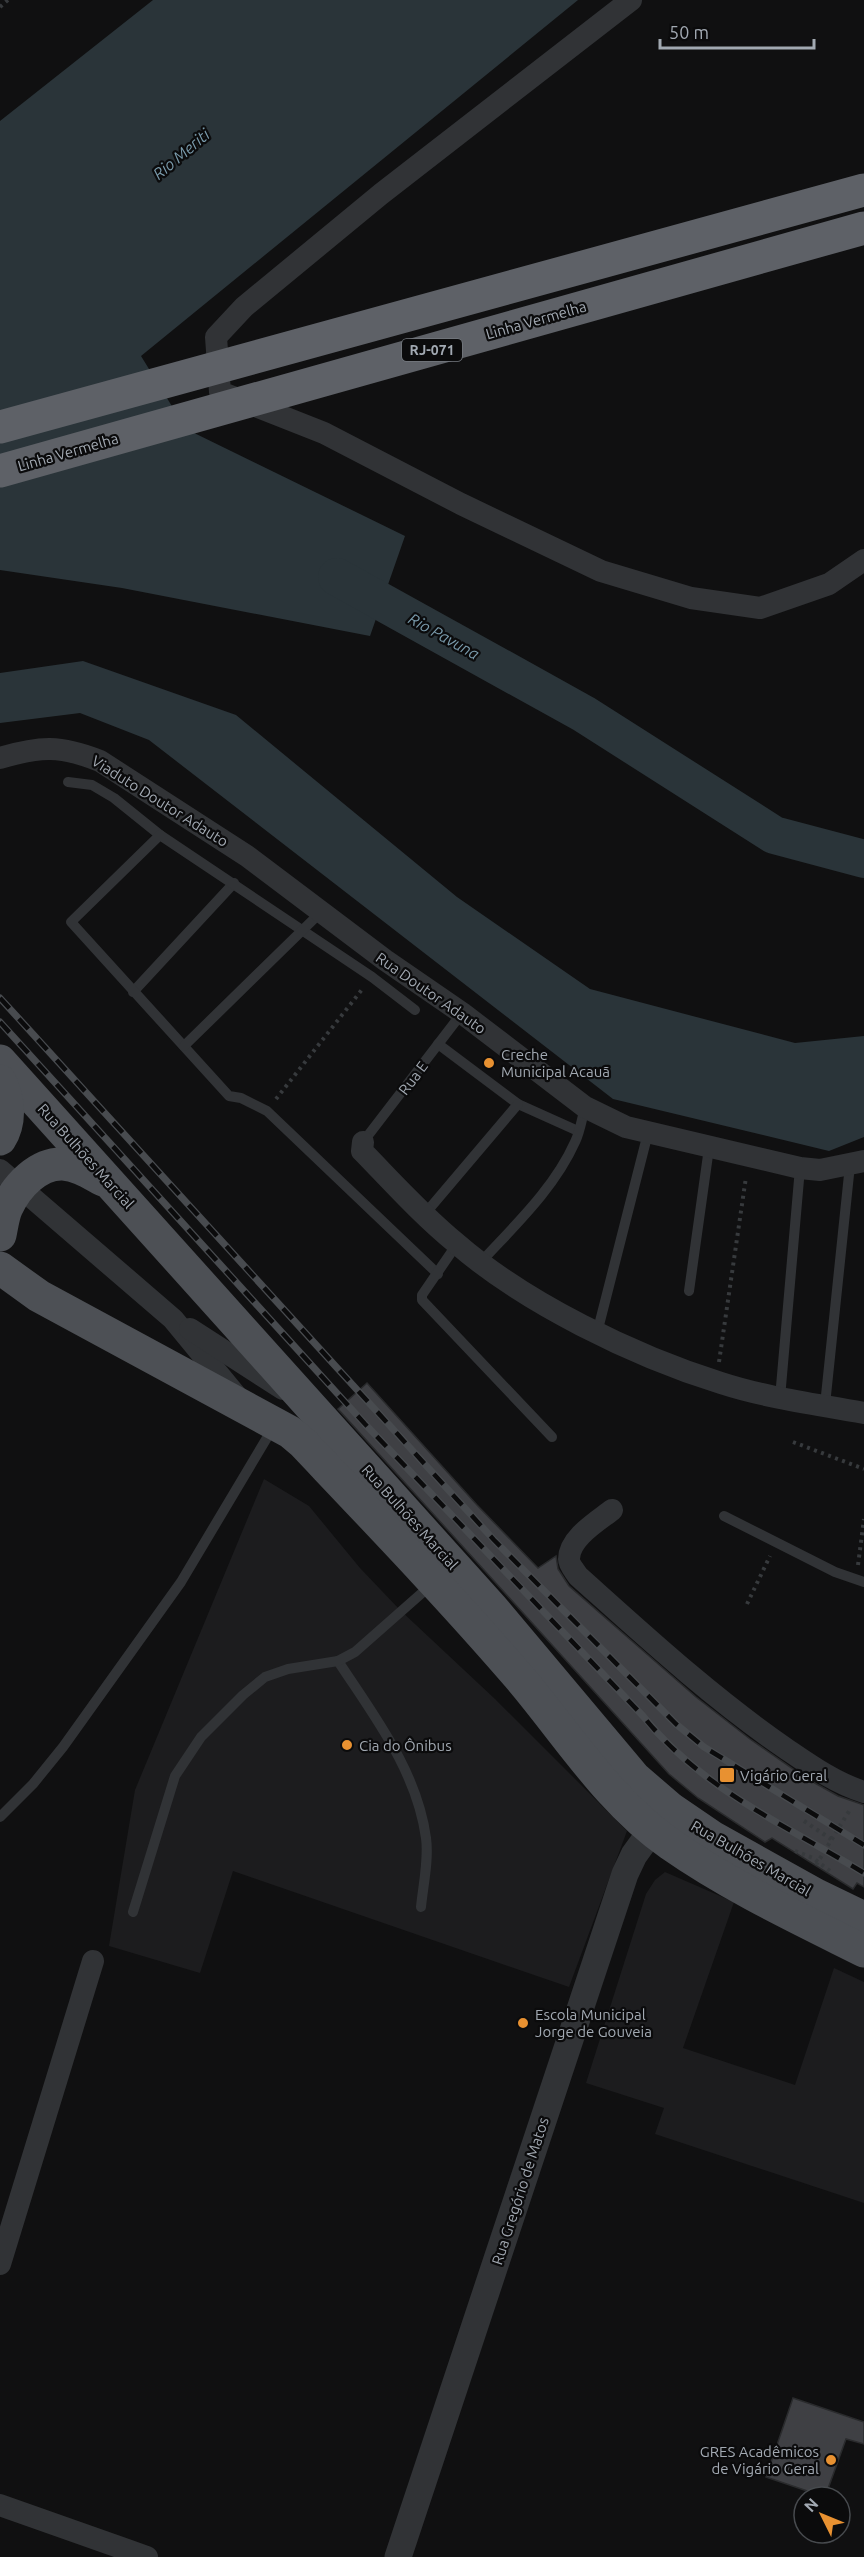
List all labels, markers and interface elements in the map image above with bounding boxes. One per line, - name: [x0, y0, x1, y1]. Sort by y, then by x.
- scale bar: [660, 12, 814, 50]
- text: 50 m: [669, 22, 709, 42]
- water label: Rio Meriti: [149, 125, 214, 183]
- street label: Linha Vermelha: [484, 298, 588, 342]
- road number: RJ-071: [402, 339, 462, 361]
- street label: Linha Vermelha: [16, 430, 120, 474]
- water label: Rio Pavuna: [406, 609, 483, 663]
- street label: Viaduto Doutor Adauto: [89, 752, 231, 850]
- street label: Rua Doutor Adauto: [373, 949, 489, 1037]
- place label: Creche Municipal Acauã: [501, 1046, 610, 1080]
- marker: Creche Municipal Acauã: [482, 1056, 496, 1070]
- street label: Rua E: [395, 1058, 431, 1098]
- street label: Rua Bulhões Marcial: [34, 1100, 138, 1212]
- street label: Rua Bulhões Marcial: [358, 1461, 462, 1573]
- place label: Cia do Ônibus: [359, 1737, 452, 1754]
- marker: Cia do Ônibus: [340, 1738, 354, 1752]
- marker: Vigário Geral: [718, 1766, 736, 1784]
- place label: Vigário Geral: [740, 1767, 827, 1784]
- street label: Rua Bulhões Marcial: [688, 1817, 814, 1899]
- place label: Escola Municipal Jorge de Gouveia: [535, 2006, 652, 2040]
- marker: Escola Municipal Jorge de Gouveia: [516, 2016, 530, 2030]
- street label: Rua Gregório de Matos: [488, 2115, 552, 2267]
- place label: GRES Acadêmicos de Vigário Geral: [700, 2443, 819, 2477]
- marker: GRES Acadêmicos de Vigário Geral: [824, 2453, 838, 2467]
- north arrow: [792, 2485, 852, 2545]
- text: N: [800, 2494, 822, 2515]

